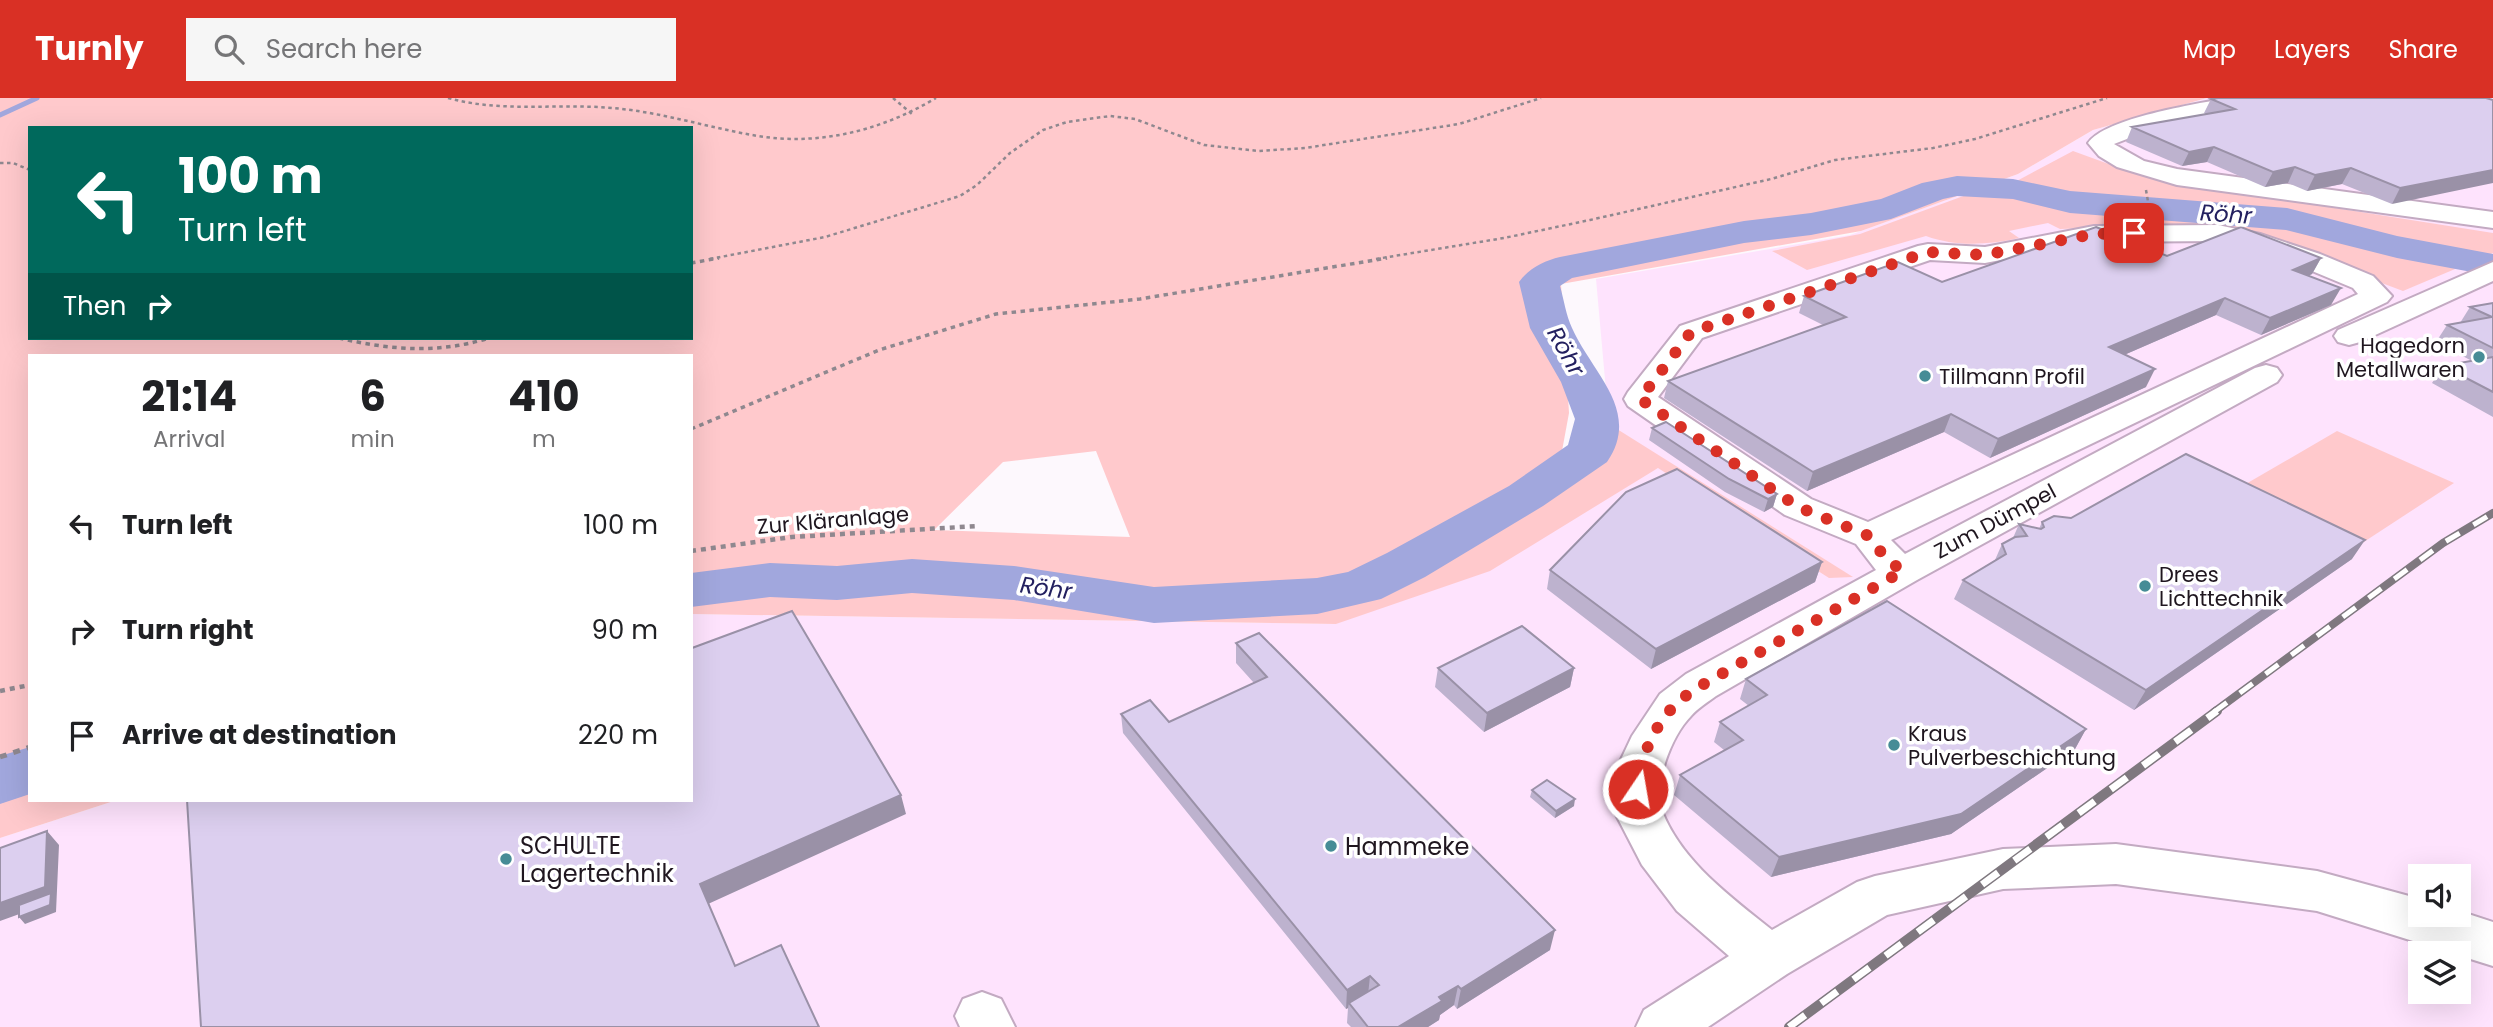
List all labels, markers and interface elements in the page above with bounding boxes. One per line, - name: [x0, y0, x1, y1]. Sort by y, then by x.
- search box: [186, 18, 676, 81]
- text: Turnly: [35, 25, 144, 72]
- icon: search: [210, 30, 248, 68]
- text: Search here: [266, 31, 422, 67]
- text: Map: [2183, 33, 2236, 66]
- text: Layers: [2274, 33, 2350, 66]
- text: Share: [2388, 33, 2458, 66]
- text: 100 m: [178, 142, 323, 210]
- icon: left: [63, 154, 154, 245]
- water label: Röhr: [2199, 196, 2254, 232]
- pin: [2104, 203, 2164, 263]
- text: Turn left: [178, 207, 307, 252]
- icon: arrive: [2115, 214, 2153, 252]
- icon: right: [140, 287, 178, 325]
- text: Then: [63, 288, 126, 324]
- water label: Röhr: [1539, 320, 1593, 383]
- place label: Hagedorn Metallwaren: [2336, 331, 2465, 384]
- marker: Hagedorn Metallwaren: [2471, 349, 2487, 365]
- place label: Tillmann Profil: [1939, 362, 2085, 391]
- text: 21:14: [141, 367, 237, 426]
- text: 6: [359, 367, 386, 426]
- text: 410: [508, 367, 580, 426]
- marker: Tillmann Profil: [1917, 368, 1933, 384]
- text: Arrival: [153, 423, 226, 455]
- text: min: [351, 423, 395, 455]
- text: m: [532, 423, 556, 455]
- street label: Zum Dümpel: [1929, 477, 2061, 565]
- street label: Zur Kläranlage: [756, 499, 910, 541]
- icon: left: [63, 507, 101, 545]
- text: Turn left: [122, 507, 233, 543]
- text: 100 m: [583, 507, 658, 543]
- place label: Drees Lichttechnik: [2159, 560, 2284, 613]
- water label: Röhr: [1018, 569, 1075, 608]
- marker: Drees Lichttechnik: [2137, 578, 2153, 594]
- icon: right: [63, 612, 101, 650]
- text: Turn right: [122, 612, 254, 648]
- text: 90 m: [592, 612, 658, 648]
- icon: arrive: [63, 717, 101, 755]
- text: Arrive at destination: [122, 717, 397, 753]
- text: 220 m: [578, 717, 658, 753]
- place label: Kraus Pulverbeschichtung: [1908, 719, 2116, 772]
- marker: Kraus Pulverbeschichtung: [1886, 737, 1902, 753]
- position arrow: [1601, 752, 1675, 826]
- place label: SCHULTE Lagertechnik: [520, 829, 674, 890]
- place label: Hammeke: [1345, 830, 1469, 863]
- marker: Hammeke: [1323, 838, 1339, 854]
- marker: SCHULTE Lagertechnik: [498, 851, 514, 867]
- map controls: [2408, 864, 2471, 1004]
- button: sound: [2408, 864, 2471, 927]
- button: layers: [2408, 941, 2471, 1004]

